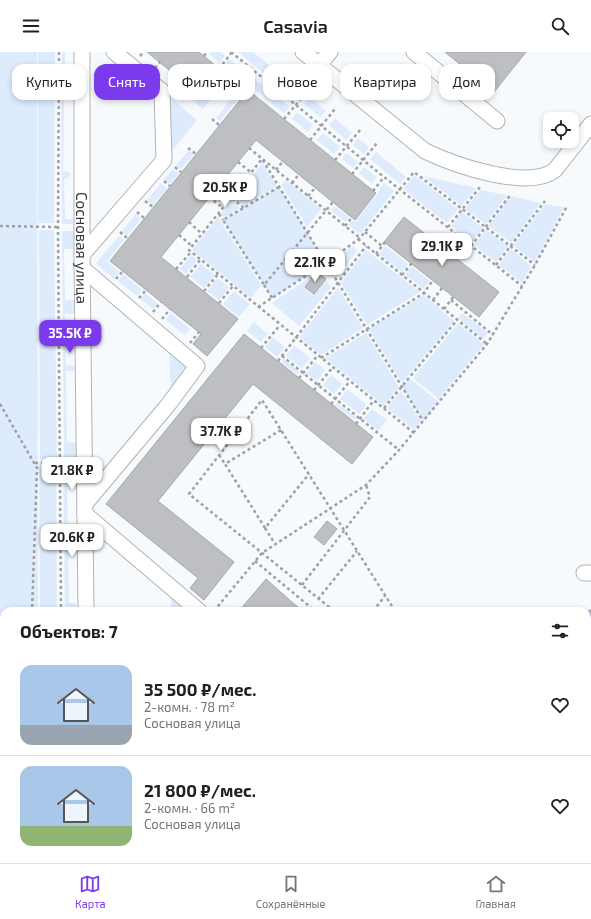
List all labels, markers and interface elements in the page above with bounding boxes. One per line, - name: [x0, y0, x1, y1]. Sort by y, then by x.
- icon: menu: [20, 15, 42, 37]
- text: Casavia: [263, 15, 328, 37]
- icon: search: [549, 15, 571, 37]
- chip: Купить: [12, 64, 86, 100]
- chip: Снять: [94, 64, 160, 100]
- chip: Фильтры: [168, 64, 255, 100]
- chip: Новое: [263, 64, 332, 100]
- chip: Квартира: [340, 64, 431, 100]
- chip: Дом: [439, 64, 495, 100]
- map controls: [543, 112, 579, 148]
- button: locate: [543, 112, 579, 148]
- pin: 20.5K ₽: [188, 174, 262, 208]
- text: 20.5K ₽: [203, 179, 247, 195]
- street label: Сосновая улица: [72, 192, 92, 304]
- pin: 29.1K ₽: [405, 233, 479, 267]
- text: 29.1K ₽: [421, 238, 463, 254]
- pin: 22.1K ₽: [278, 249, 352, 283]
- text: 22.1K ₽: [294, 254, 336, 270]
- pin: 35.5K ₽: [33, 320, 107, 354]
- text: 35.5K ₽: [48, 325, 92, 341]
- pin: 37.7K ₽: [184, 418, 258, 452]
- text: 37.7K ₽: [200, 423, 242, 439]
- pin: 21.8K ₽: [35, 457, 109, 491]
- text: 21.8K ₽: [50, 462, 94, 478]
- pin: 20.6K ₽: [35, 524, 109, 558]
- text: 20.6K ₽: [49, 529, 95, 545]
- icon: filters: [549, 620, 571, 642]
- text: Объектов: 7: [20, 621, 118, 641]
- text: 35 500 ₽/мес.: [144, 679, 256, 699]
- icon: home: [52, 681, 100, 729]
- icon: heart: [549, 694, 571, 716]
- text: 2-комн. · 78 m²: [144, 699, 235, 715]
- text: Сосновая улица: [144, 715, 241, 731]
- text: 21 800 ₽/мес.: [144, 780, 256, 800]
- icon: home: [52, 782, 100, 830]
- icon: heart: [549, 795, 571, 817]
- text: 2-комн. · 66 m²: [144, 800, 235, 816]
- text: Сосновая улица: [144, 816, 241, 832]
- tab: Карта: [75, 873, 106, 910]
- tab: Сохранённые: [256, 873, 325, 910]
- tab: Главная: [476, 873, 516, 910]

